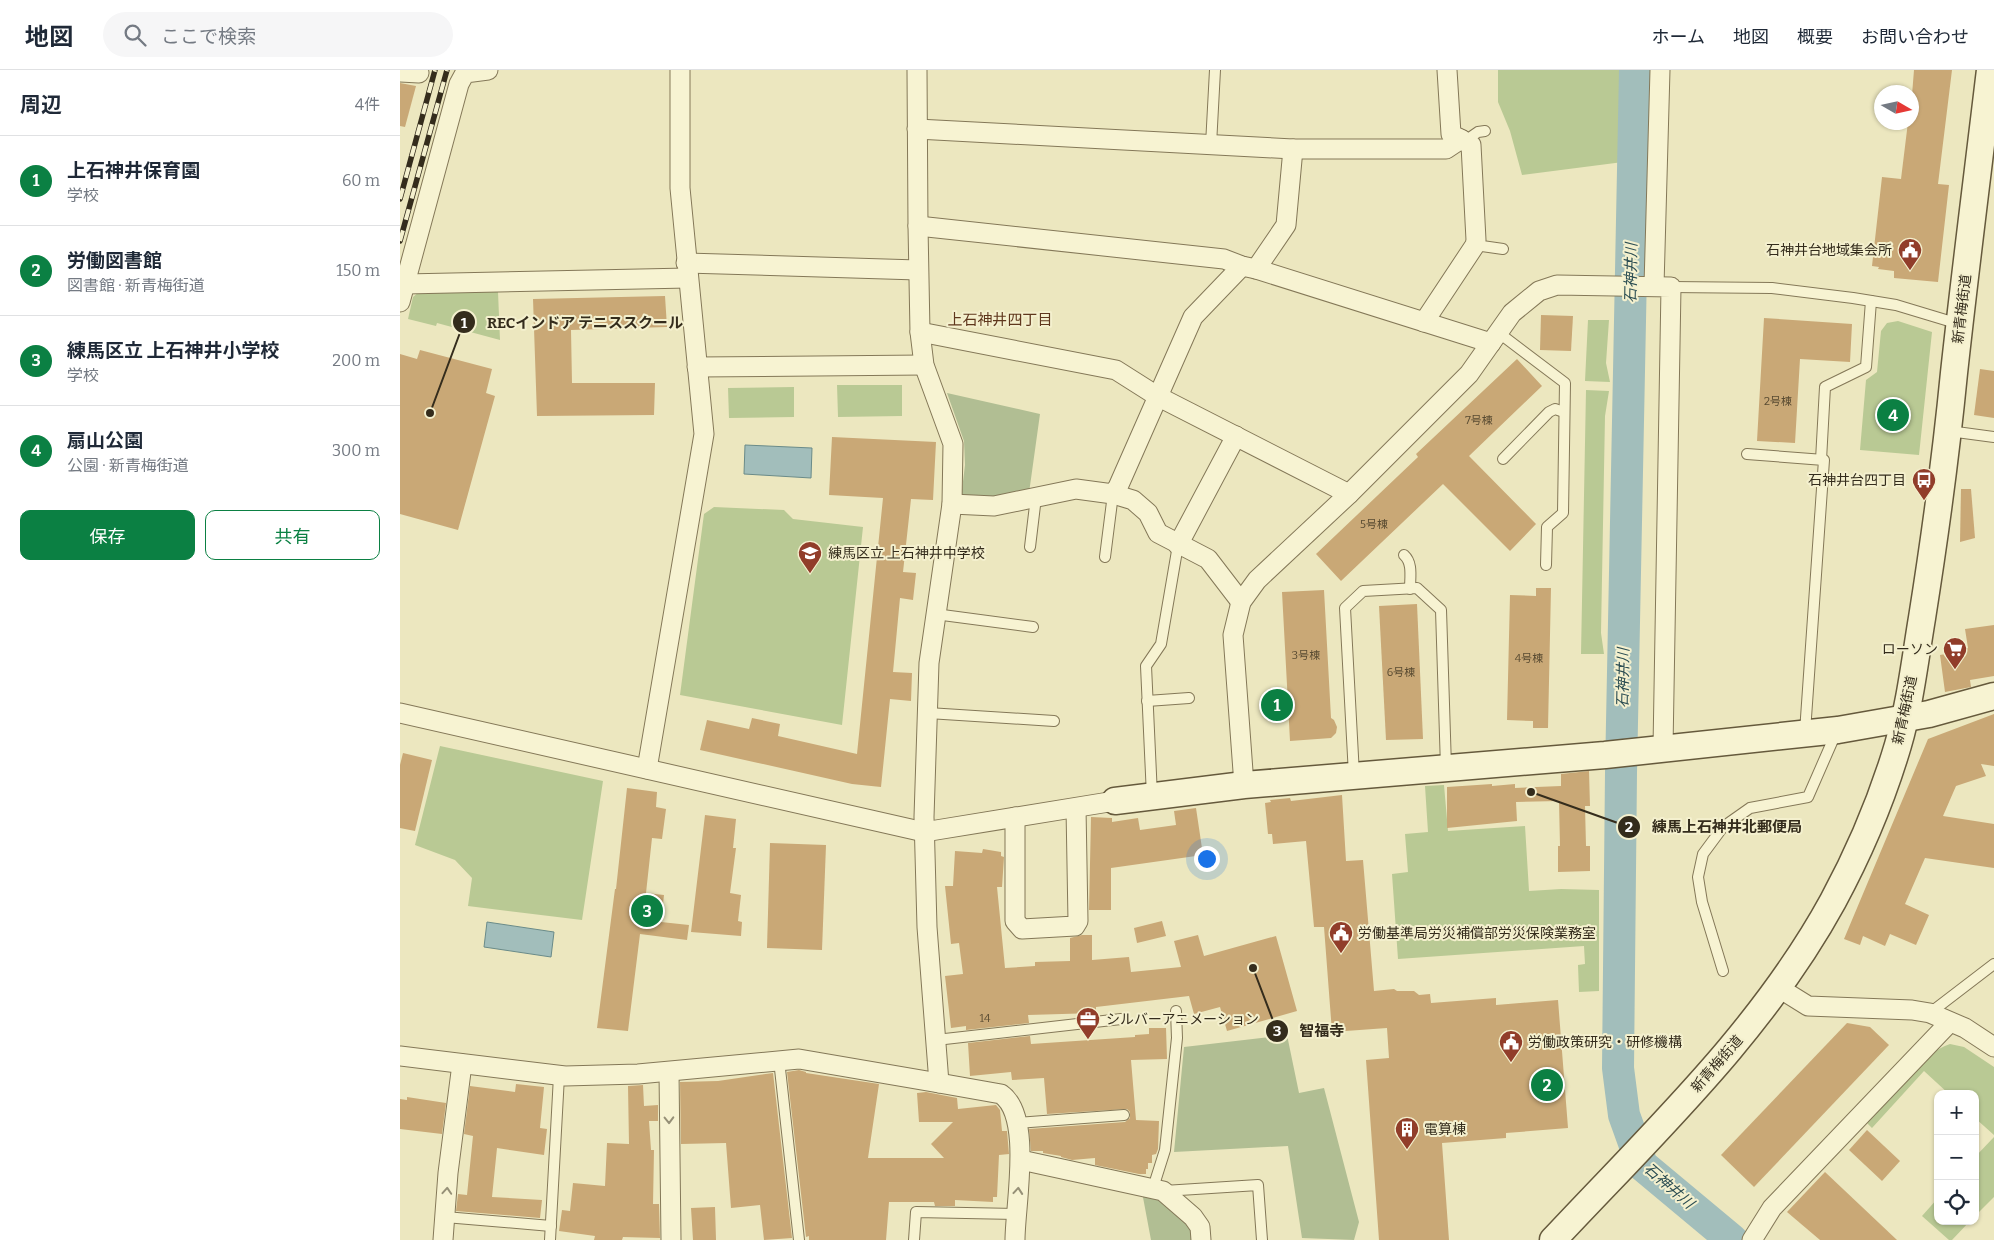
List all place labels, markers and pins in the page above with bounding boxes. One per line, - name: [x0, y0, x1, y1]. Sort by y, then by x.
- public building icon: 石神井台地域集会所: [1897, 237, 1923, 271]
- place label: 石神井台地域集会所: [1766, 242, 1892, 259]
- callout: RECインドア テニススクール: [452, 307, 693, 337]
- pin: 4: [1877, 396, 1909, 434]
- bus stop icon: 石神井台四丁目: [1911, 467, 1937, 501]
- place label: 石神井台四丁目: [1808, 472, 1906, 489]
- school or university icon: 練馬区立 上石神井中学校: [797, 540, 823, 574]
- place label: 練馬区立 上石神井中学校: [828, 545, 985, 562]
- supermarket icon: ローソン: [1942, 636, 1968, 670]
- place label: ローソン: [1882, 641, 1938, 658]
- pin: 1: [1261, 686, 1293, 724]
- callout: 練馬上石神井北郵便局: [1617, 812, 1812, 842]
- pin: 3: [631, 892, 663, 930]
- public building icon: 労働基準局労災補償部労災保険業務室: [1328, 920, 1354, 954]
- place label: 労働基準局労災補償部労災保険業務室: [1358, 925, 1596, 942]
- office icon: シルバーアニメーション: [1075, 1006, 1101, 1040]
- place label: シルバーアニメーション: [1106, 1011, 1259, 1028]
- callout: 智福寺: [1265, 1016, 1355, 1046]
- public building icon: 労働政策研究・研修機構: [1498, 1029, 1524, 1063]
- place label: 労働政策研究・研修機構: [1528, 1034, 1682, 1051]
- pin: 2: [1531, 1066, 1563, 1104]
- building icon: 電算棟: [1394, 1116, 1420, 1150]
- place label: 電算棟: [1424, 1121, 1466, 1138]

